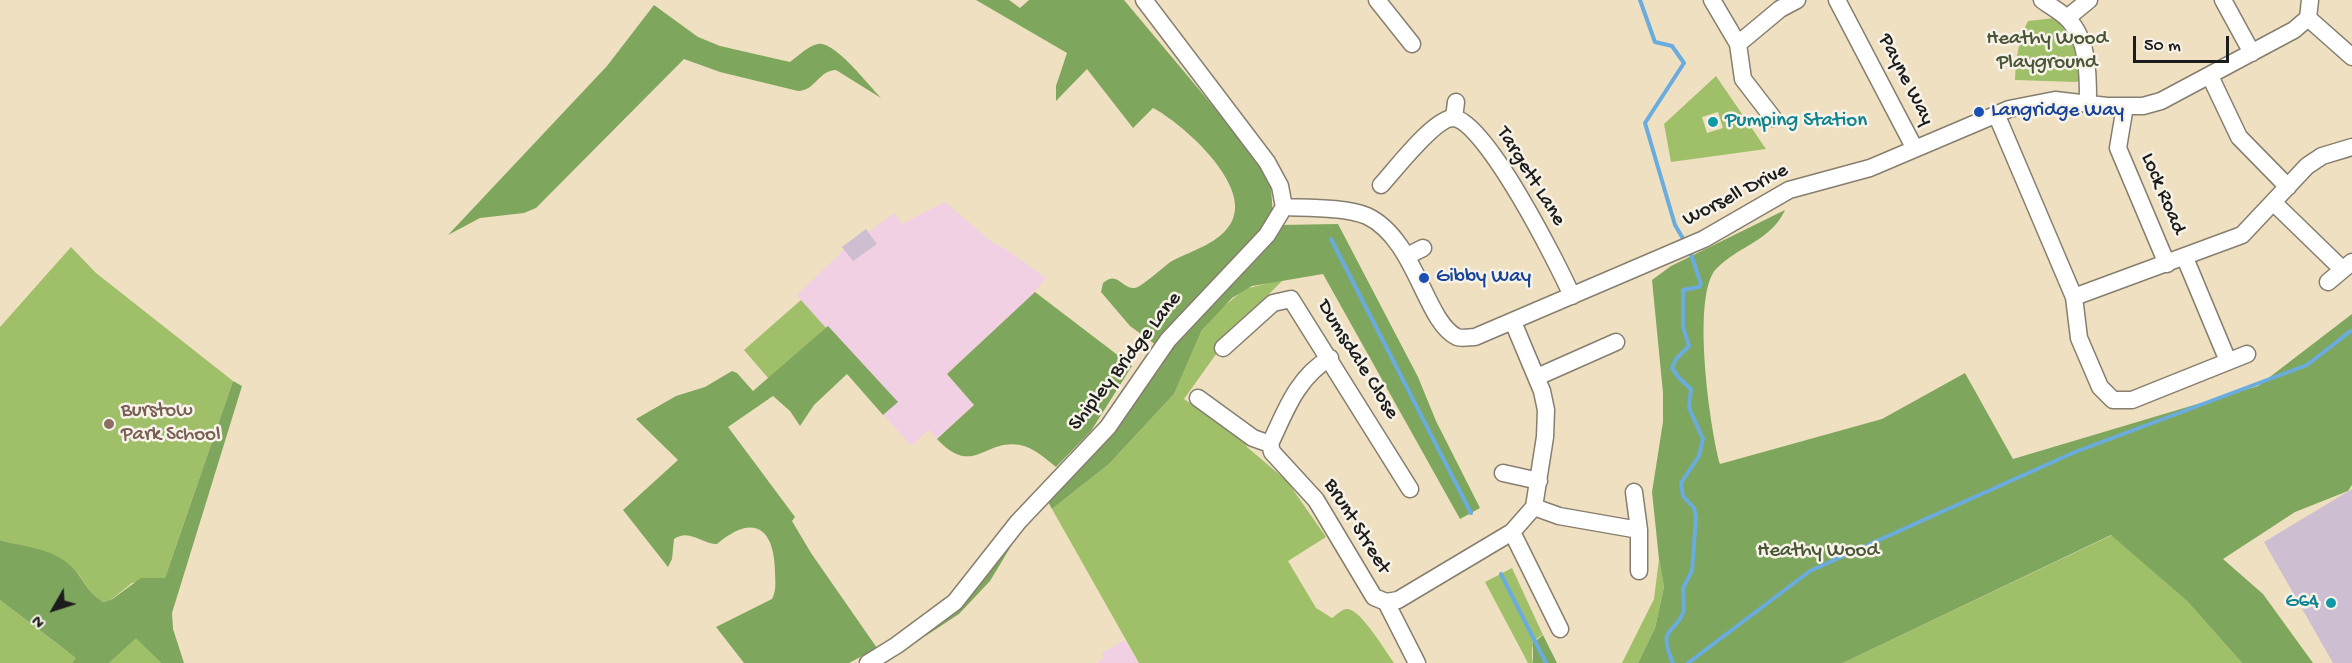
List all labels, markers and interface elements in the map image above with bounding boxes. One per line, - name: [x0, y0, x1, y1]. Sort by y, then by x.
- scale bar: [2136, 24, 2232, 62]
- park label: Heathy Wood Playground: [1986, 27, 2108, 77]
- street label: Payne Way: [1871, 30, 1939, 130]
- text: 50 m: [2144, 36, 2181, 57]
- place label: Langridge Way: [1991, 99, 2124, 125]
- marker: Langridge Way: [1972, 105, 1986, 119]
- place label: Pumping Station: [1725, 109, 1867, 135]
- marker: Pumping Station: [1706, 115, 1720, 129]
- street label: Targett Lane: [1490, 123, 1570, 231]
- street label: Lock Road: [2134, 150, 2190, 238]
- street label: Worsell Drive: [1679, 159, 1793, 233]
- place label: Gibby Way: [1436, 265, 1531, 291]
- marker: Gibby Way: [1417, 271, 1431, 285]
- street label: Shipley Bridge Lane: [1064, 287, 1188, 437]
- street label: Dumsdale Close: [1310, 296, 1404, 424]
- place label: Burstow Park School: [121, 399, 221, 449]
- marker: Burstow Park School: [102, 417, 116, 431]
- street label: Brunt Street: [1317, 475, 1395, 579]
- park label: Heathy Wood: [1757, 539, 1879, 565]
- north arrow: [24, 579, 84, 639]
- place label: G64: [2285, 590, 2319, 616]
- marker: G64: [2324, 596, 2338, 610]
- text: N: [29, 611, 50, 631]

